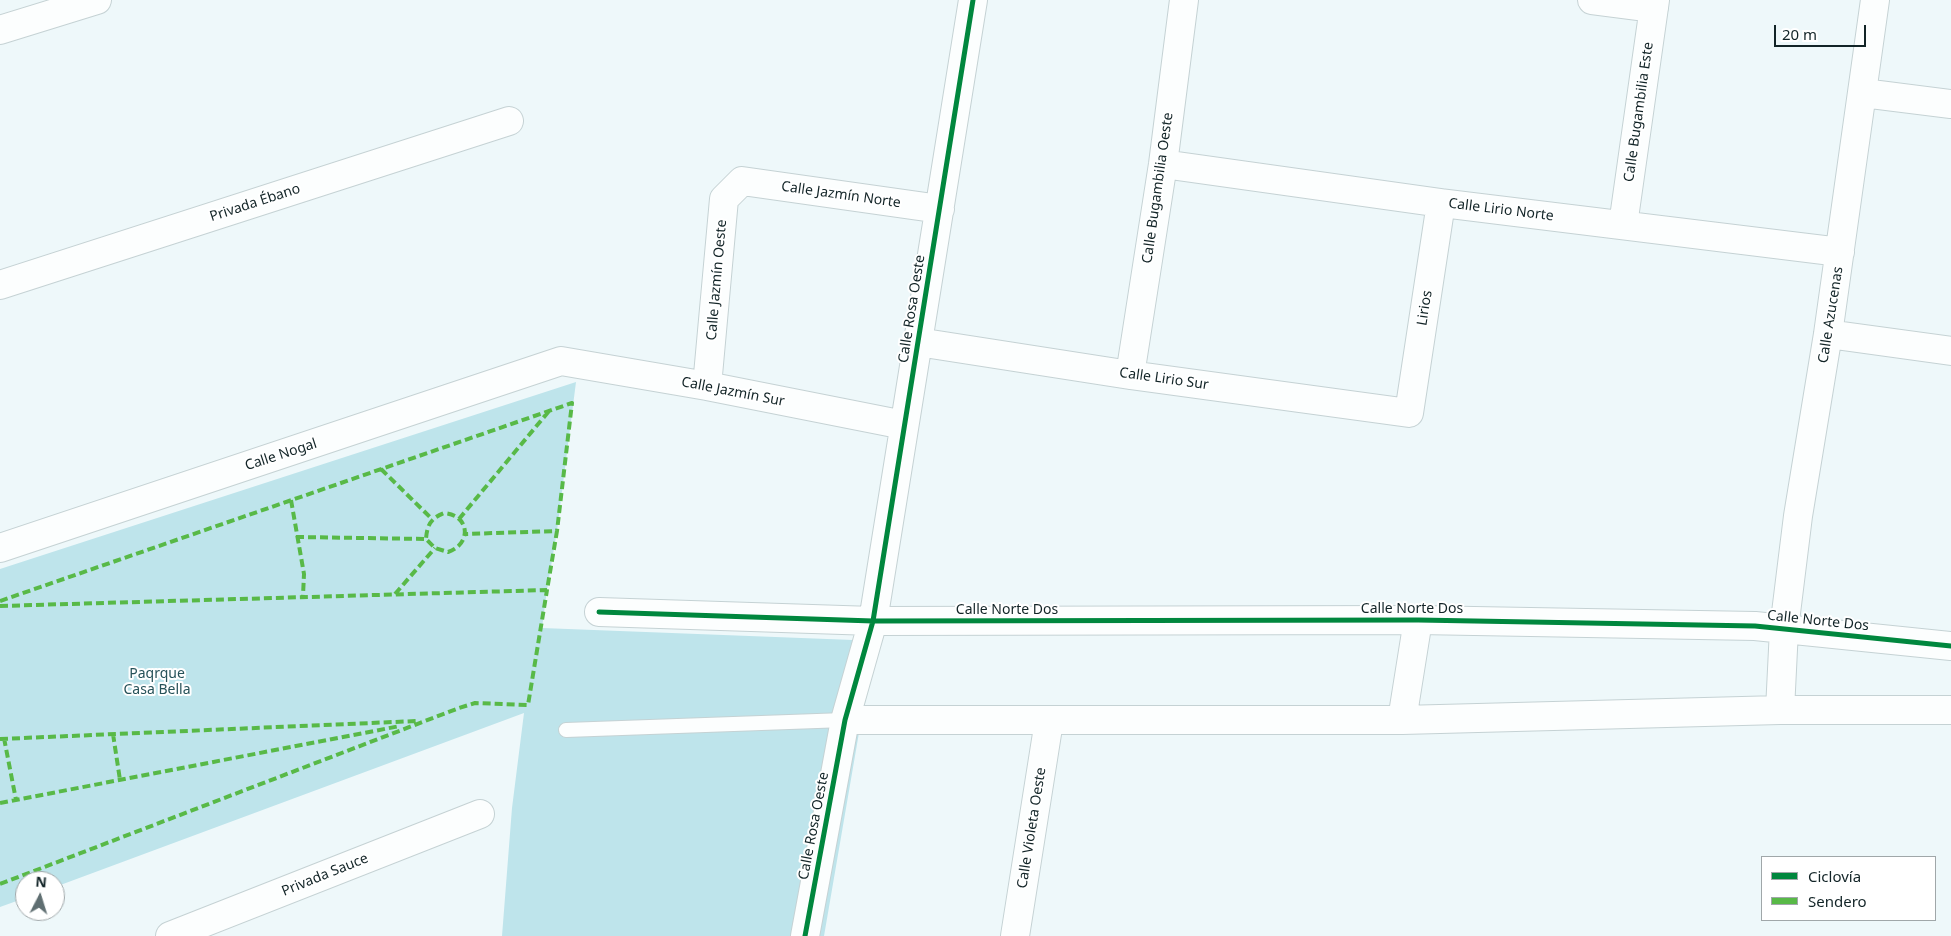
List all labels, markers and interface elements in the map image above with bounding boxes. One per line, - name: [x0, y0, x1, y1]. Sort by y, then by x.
- scale bar: [1776, 15, 1868, 47]
- text: 20 m: [1782, 24, 1817, 44]
- street label: Calle Bugambilia Este: [1621, 41, 1657, 183]
- street label: Calle Bugambilia Oeste: [1139, 111, 1177, 265]
- street label: Calle Jazmín Norte: [780, 178, 902, 212]
- street label: Privada Ébano: [208, 180, 302, 226]
- street label: Calle Lirio Norte: [1447, 195, 1555, 225]
- street label: Calle Jazmín Oeste: [703, 219, 731, 341]
- street label: Calle Rosa Oeste: [895, 254, 929, 364]
- street label: Calle Azucenas: [1815, 266, 1847, 364]
- street label: Lirios: [1414, 289, 1436, 327]
- street label: Calle Lirio Sur: [1118, 364, 1210, 394]
- street label: Calle Jazmín Sur: [680, 374, 786, 410]
- street label: Calle Nogal: [243, 435, 319, 475]
- street label: Calle Norte Dos: [1361, 601, 1463, 617]
- street label: Calle Norte Dos: [956, 602, 1058, 618]
- street label: Calle Norte Dos: [1766, 607, 1870, 635]
- park label: Paqrque Casa Bella: [124, 666, 190, 699]
- street label: Calle Violeta Oeste: [1014, 766, 1050, 890]
- street label: Calle Rosa Oeste: [795, 771, 833, 881]
- street label: Privada Sauce: [279, 850, 371, 900]
- legend: [1761, 856, 1936, 921]
- text: Ciclovía: [1808, 866, 1861, 886]
- north arrow: [15, 871, 65, 921]
- text: N: [35, 872, 48, 892]
- text: Sendero: [1808, 891, 1867, 911]

